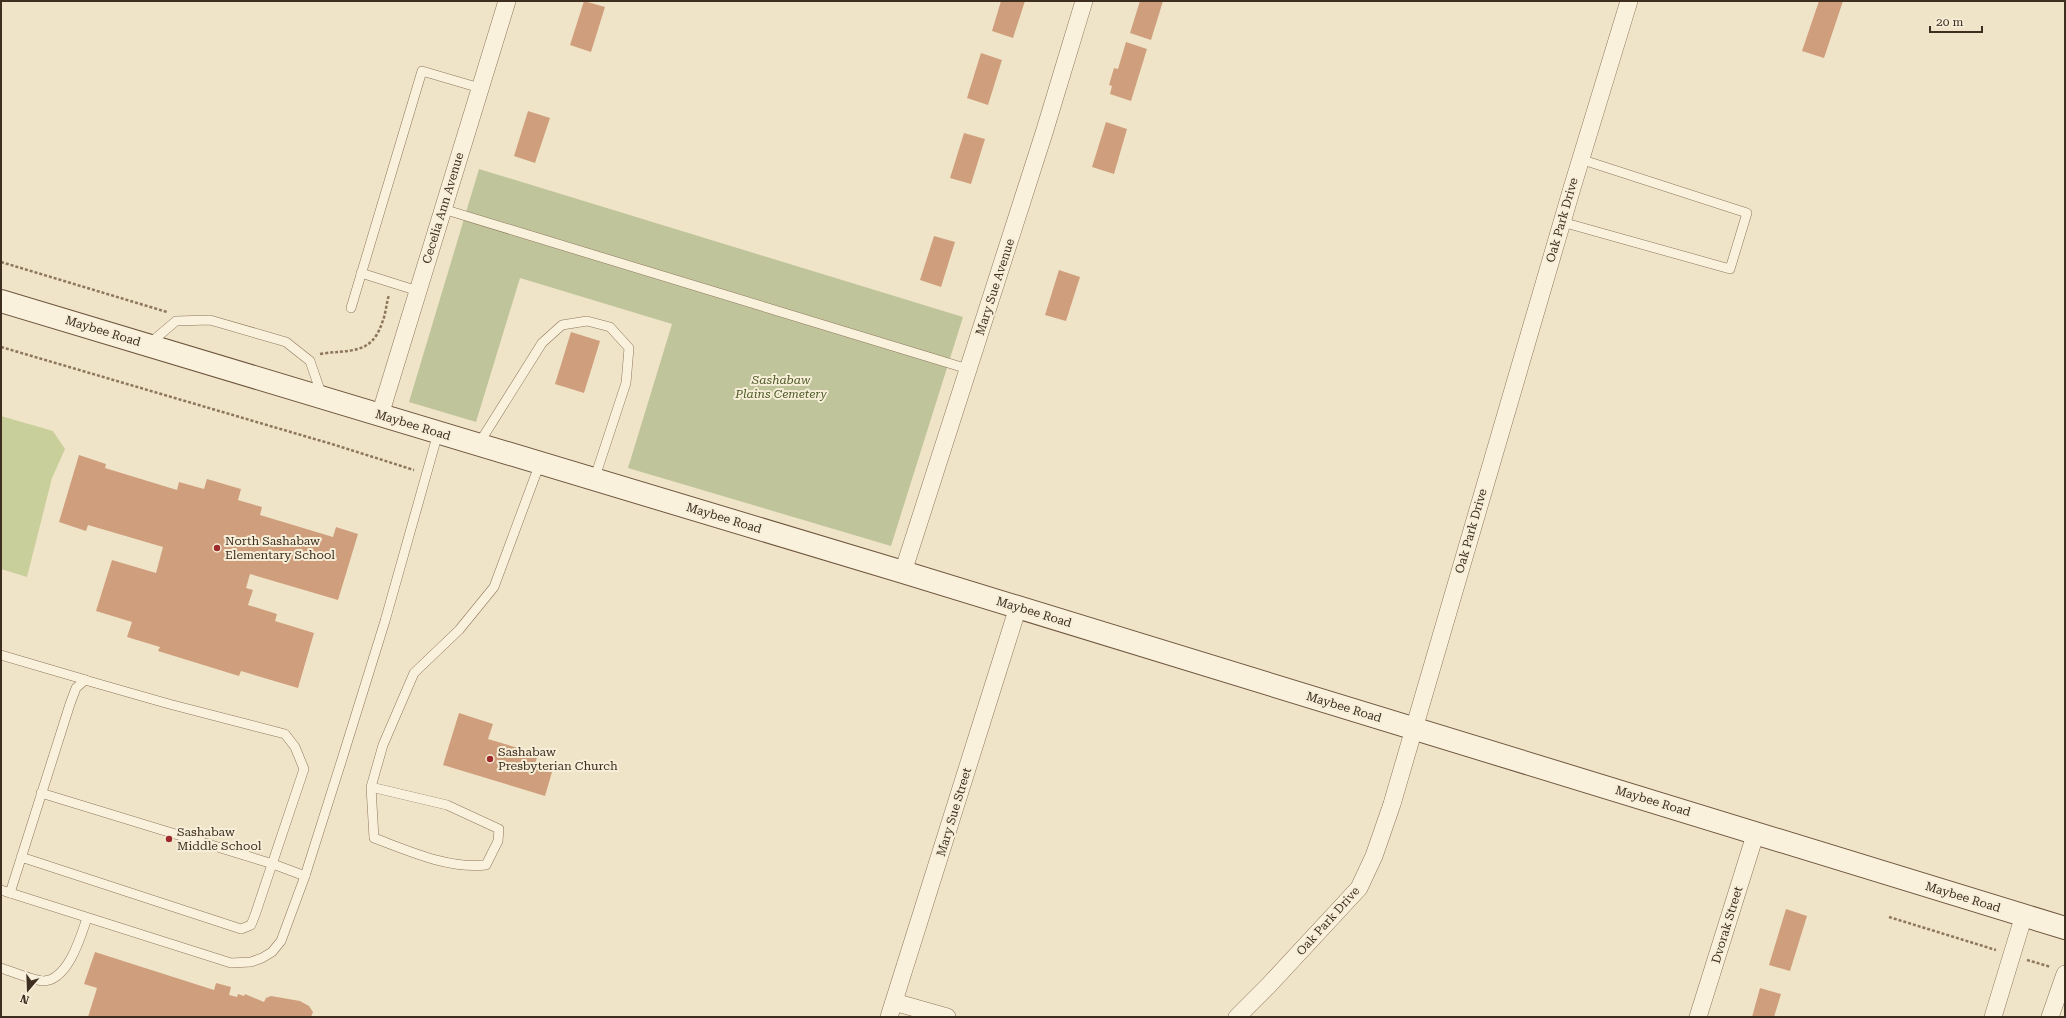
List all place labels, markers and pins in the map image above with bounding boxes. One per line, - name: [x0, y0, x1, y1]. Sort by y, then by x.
- place label: North Sashabaw Elementary School: [225, 534, 335, 562]
- marker: North Sashabaw Elementary School: [212, 543, 222, 553]
- place label: Sashabaw Presbyterian Church: [498, 745, 618, 773]
- marker: Sashabaw Presbyterian Church: [485, 754, 495, 764]
- place label: Sashabaw Middle School: [177, 825, 262, 853]
- marker: Sashabaw Middle School: [164, 834, 174, 844]

